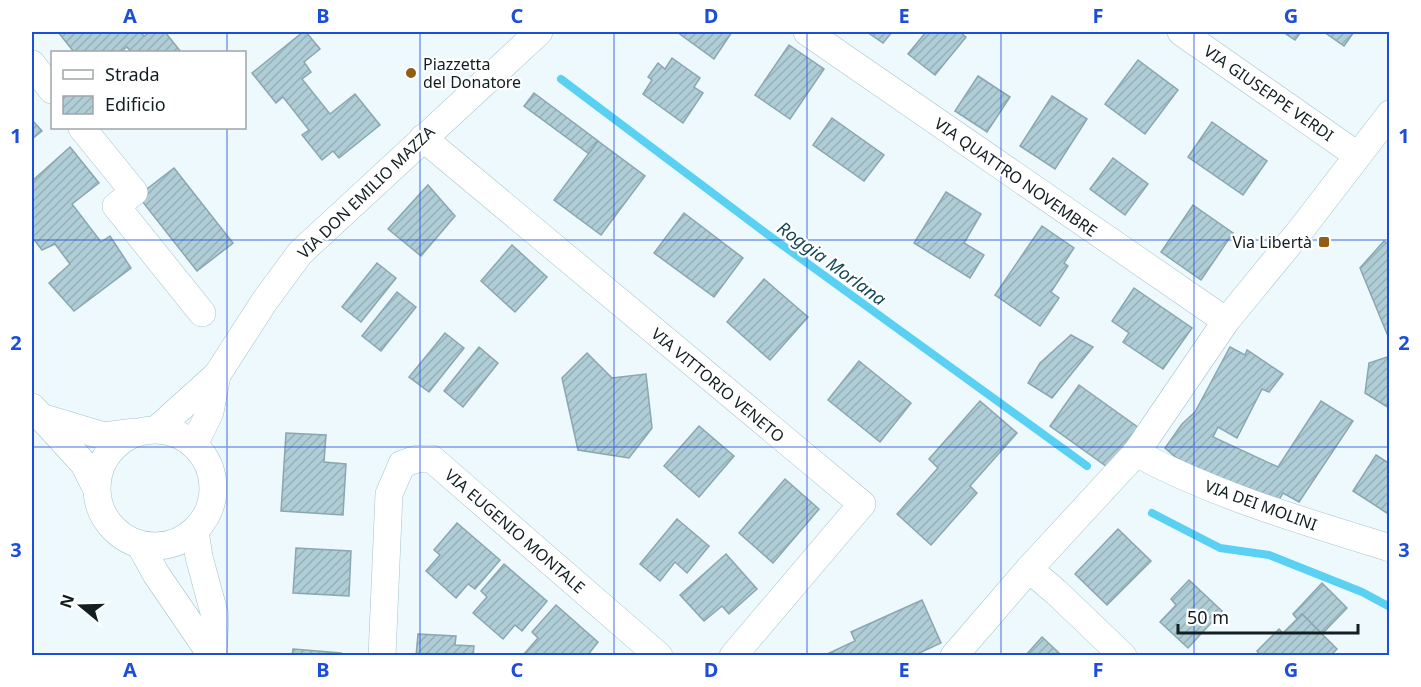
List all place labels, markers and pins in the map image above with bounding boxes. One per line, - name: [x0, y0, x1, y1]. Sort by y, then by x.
- place label: Piazzetta del Donatore: [423, 53, 521, 93]
- marker: Piazzetta del Donatore: [404, 66, 418, 80]
- place label: Via Libertà: [1232, 231, 1312, 253]
- marker: Via Libertà: [1317, 235, 1331, 249]

